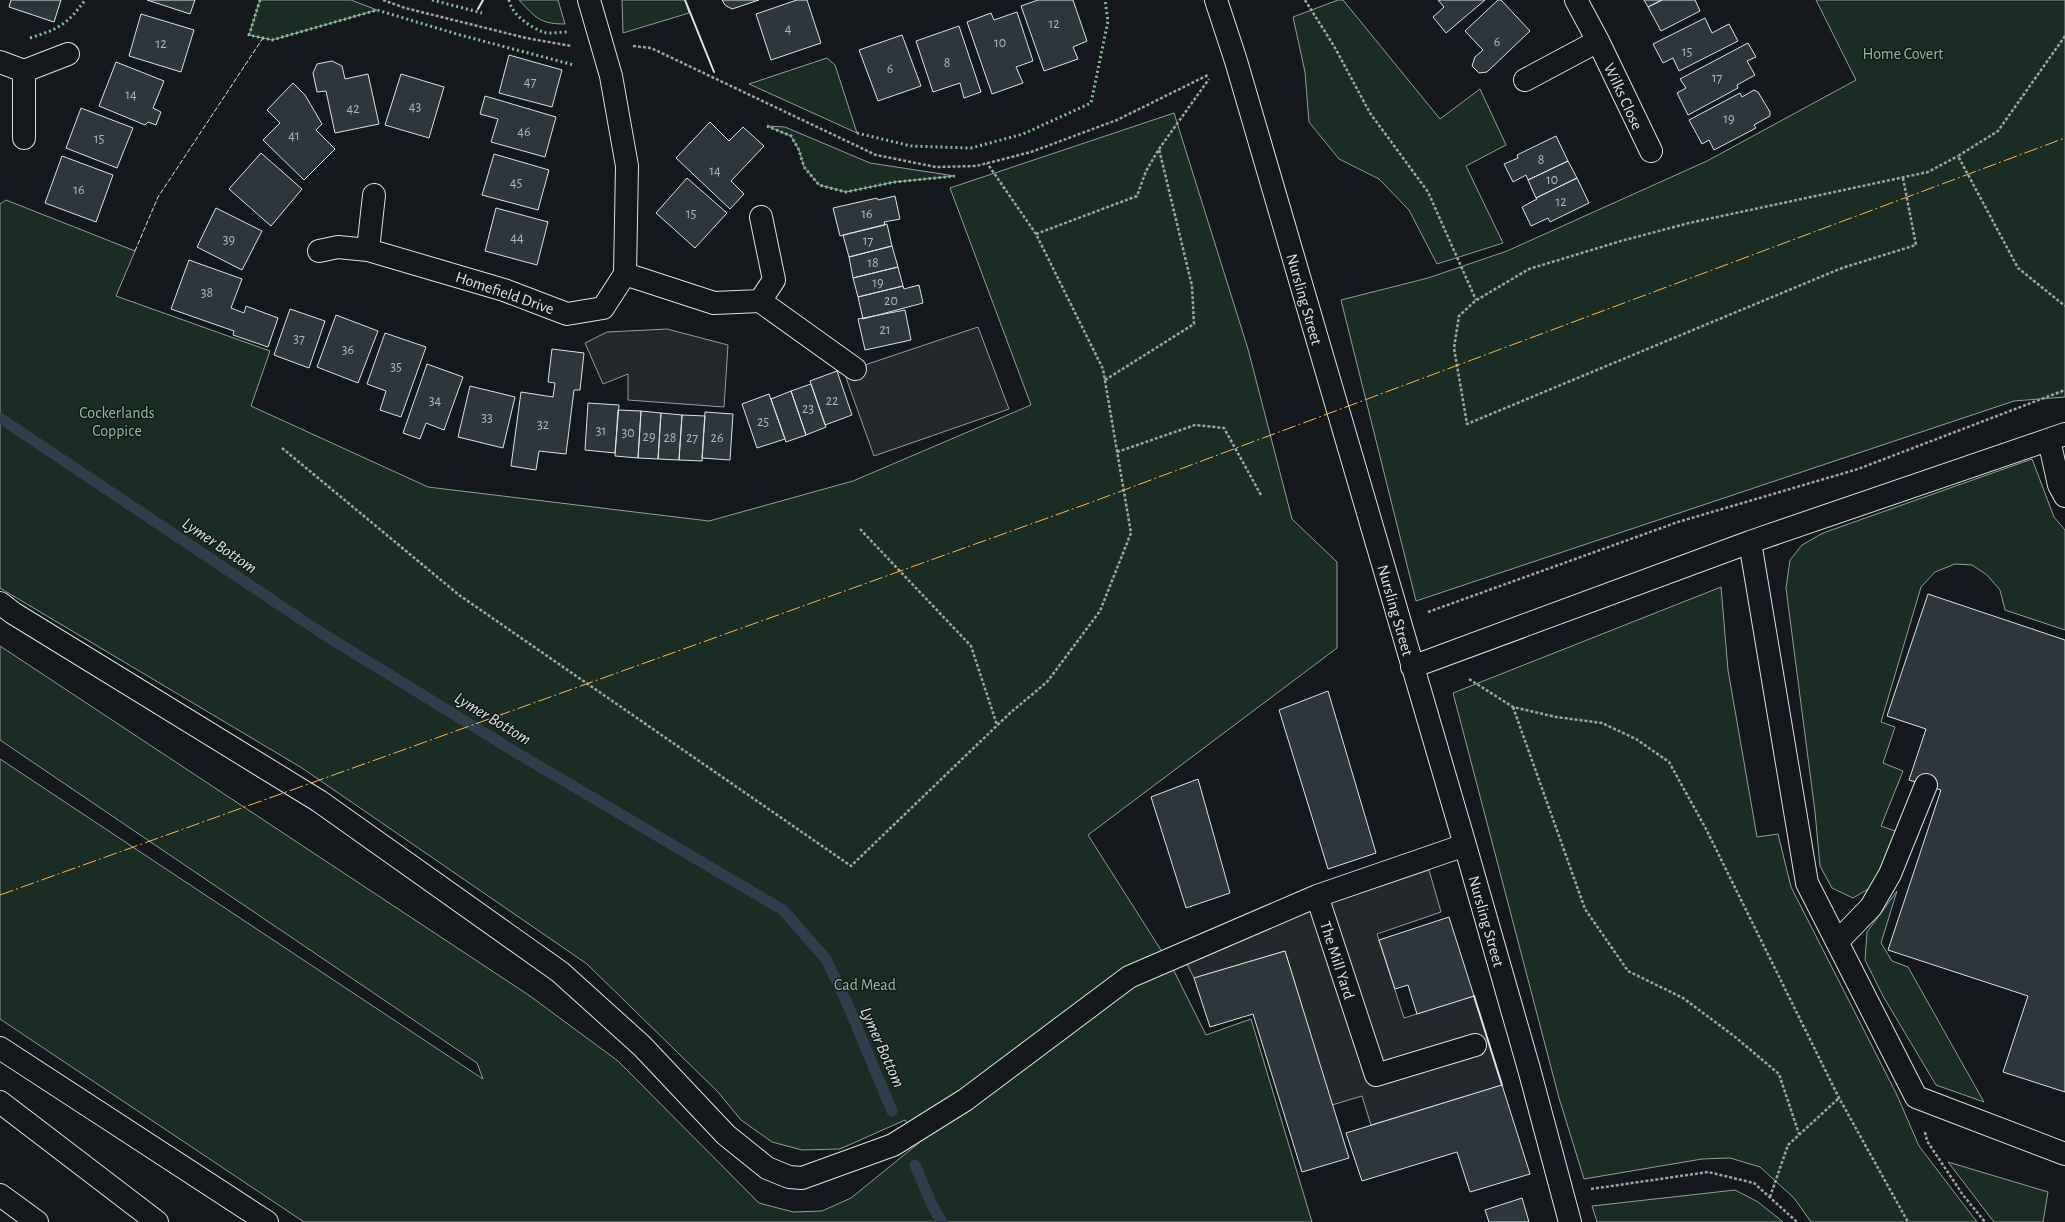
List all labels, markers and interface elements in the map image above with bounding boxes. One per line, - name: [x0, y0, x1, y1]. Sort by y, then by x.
- house number: 12: [1048, 17, 1060, 31]
- house number: 4: [785, 22, 792, 36]
- house number: 6: [1494, 35, 1500, 49]
- house number: 10: [994, 36, 1006, 50]
- house number: 12: [155, 37, 167, 51]
- house number: 15: [1682, 45, 1692, 59]
- park label: Home Covert: [1863, 46, 1943, 62]
- house number: 8: [944, 56, 950, 70]
- street label: Wilks Close: [1601, 61, 1645, 132]
- house number: 6: [887, 62, 893, 76]
- house number: 17: [1712, 71, 1722, 85]
- house number: 47: [524, 75, 536, 89]
- house number: 14: [125, 88, 137, 102]
- house number: 43: [409, 100, 421, 114]
- house number: 42: [346, 102, 360, 116]
- house number: 19: [1723, 112, 1735, 126]
- house number: 46: [517, 125, 531, 139]
- house number: 41: [288, 129, 300, 143]
- house number: 15: [94, 132, 104, 146]
- house number: 8: [1538, 153, 1544, 167]
- house number: 14: [709, 164, 721, 178]
- house number: 10: [1546, 173, 1558, 187]
- house number: 45: [510, 176, 522, 190]
- house number: 16: [73, 183, 85, 197]
- house number: 12: [1555, 195, 1567, 209]
- house number: 15: [686, 207, 696, 221]
- house number: 16: [861, 207, 873, 221]
- house number: 44: [510, 231, 524, 245]
- house number: 39: [223, 233, 235, 247]
- house number: 17: [863, 234, 873, 248]
- street label: Nursling Street: [1283, 252, 1325, 347]
- house number: 18: [867, 256, 879, 270]
- street label: Homefield Drive: [453, 269, 556, 317]
- house number: 19: [872, 276, 884, 290]
- house number: 38: [201, 286, 213, 300]
- house number: 20: [884, 294, 898, 308]
- house number: 21: [879, 323, 891, 337]
- house number: 37: [293, 332, 305, 346]
- house number: 36: [342, 343, 354, 357]
- house number: 35: [390, 360, 402, 374]
- house number: 34: [429, 394, 442, 408]
- house number: 22: [826, 394, 838, 408]
- house number: 23: [802, 402, 814, 416]
- park label: Cockerlands Coppice: [79, 405, 155, 439]
- house number: 33: [481, 411, 493, 425]
- house number: 25: [757, 415, 769, 429]
- house number: 32: [537, 418, 549, 432]
- house number: 31: [596, 424, 606, 438]
- house number: 30: [621, 426, 635, 440]
- house number: 29: [643, 430, 655, 444]
- house number: 28: [663, 431, 677, 445]
- house number: 27: [686, 431, 698, 445]
- house number: 26: [711, 431, 723, 445]
- water label: Lymer Bottom: [179, 514, 260, 576]
- street label: Nursling Street: [1374, 563, 1416, 658]
- water label: Lymer Bottom: [452, 689, 534, 748]
- street label: Nursling Street: [1465, 874, 1507, 969]
- street label: The Mill Yard: [1317, 919, 1357, 1001]
- park label: Cad Mead: [834, 977, 896, 993]
- water label: Lymer Bottom: [857, 1005, 908, 1090]

